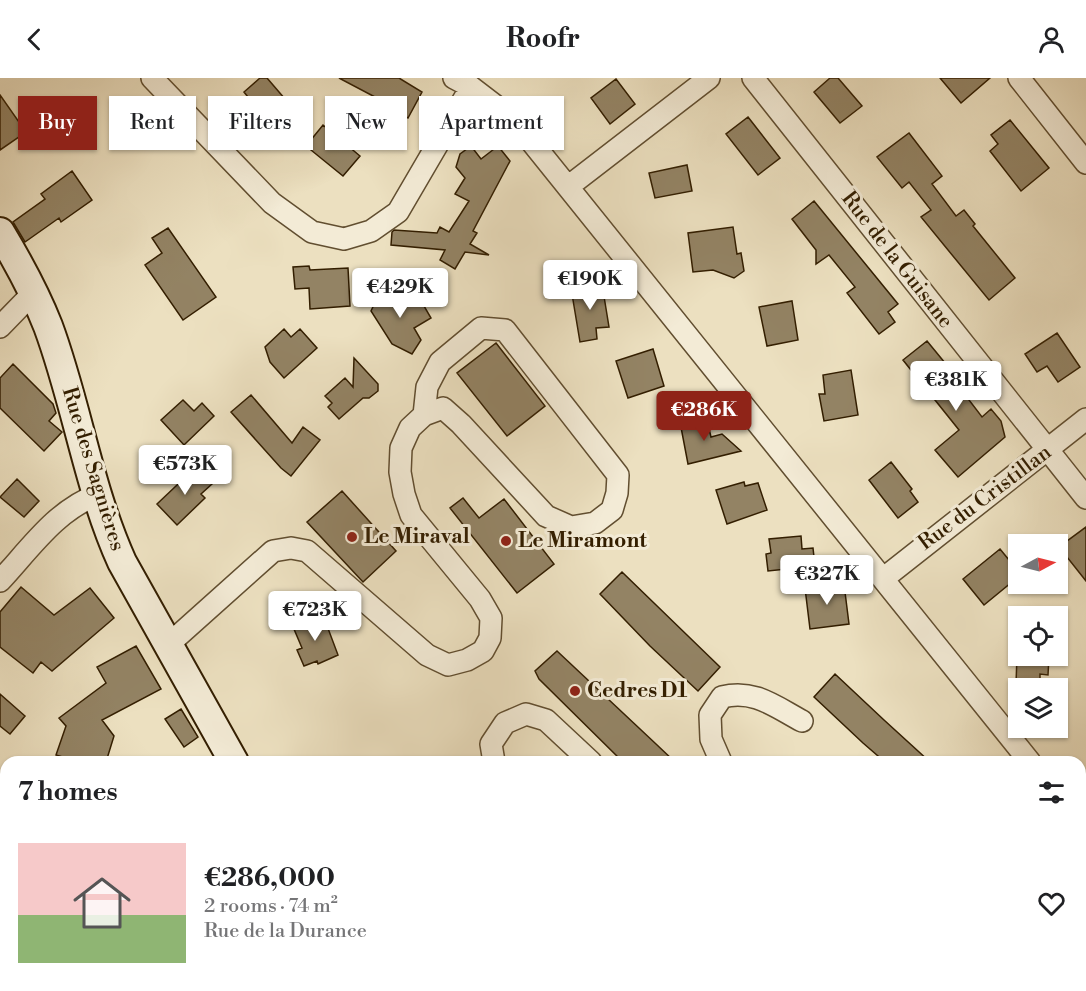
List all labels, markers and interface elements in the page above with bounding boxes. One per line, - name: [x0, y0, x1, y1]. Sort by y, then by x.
- text: Roofr: [506, 22, 580, 56]
- icon: back: [18, 23, 51, 56]
- icon: person: [1035, 23, 1068, 56]
- chip: Buy: [18, 96, 97, 150]
- chip: Rent: [109, 96, 196, 150]
- chip: Filters: [208, 96, 313, 150]
- chip: New: [325, 96, 407, 150]
- chip: Apartment: [419, 96, 564, 150]
- street label: Rue de la Guisane: [835, 186, 959, 334]
- pin: €190K: [548, 260, 632, 311]
- text: €190K: [557, 267, 623, 292]
- pin: €429K: [358, 268, 442, 319]
- text: €429K: [366, 275, 434, 300]
- pin: €381K: [914, 361, 998, 412]
- text: €381K: [924, 368, 988, 393]
- street label: Rue des Sagnières: [56, 384, 130, 554]
- pin: €286K: [662, 391, 746, 442]
- text: €286K: [670, 398, 738, 423]
- street label: Rue du Cristillan: [913, 439, 1057, 556]
- pin: €573K: [143, 445, 227, 496]
- text: €573K: [153, 452, 217, 477]
- place label: Le Miraval: [364, 524, 470, 550]
- place label: Le Miramont: [518, 528, 647, 554]
- marker: Le Miraval: [345, 530, 359, 544]
- marker: Le Miramont: [499, 534, 513, 548]
- north arrow: [1008, 534, 1068, 594]
- map controls: [1008, 534, 1068, 738]
- pin: €327K: [785, 555, 869, 606]
- text: €327K: [794, 562, 860, 587]
- pin: €723K: [273, 591, 357, 642]
- text: €723K: [282, 598, 348, 623]
- button: locate: [1008, 606, 1068, 666]
- place label: Cedres D1: [587, 678, 687, 704]
- button: layers: [1008, 678, 1068, 738]
- marker: Cedres D1: [568, 684, 582, 698]
- text: 7 homes: [18, 776, 118, 808]
- icon: filters: [1035, 776, 1068, 809]
- text: €286,000: [204, 862, 335, 894]
- icon: home: [66, 867, 138, 939]
- icon: heart: [1035, 887, 1068, 920]
- text: 2 rooms · 74 m²: [204, 894, 338, 919]
- text: Rue de la Durance: [204, 919, 367, 944]

